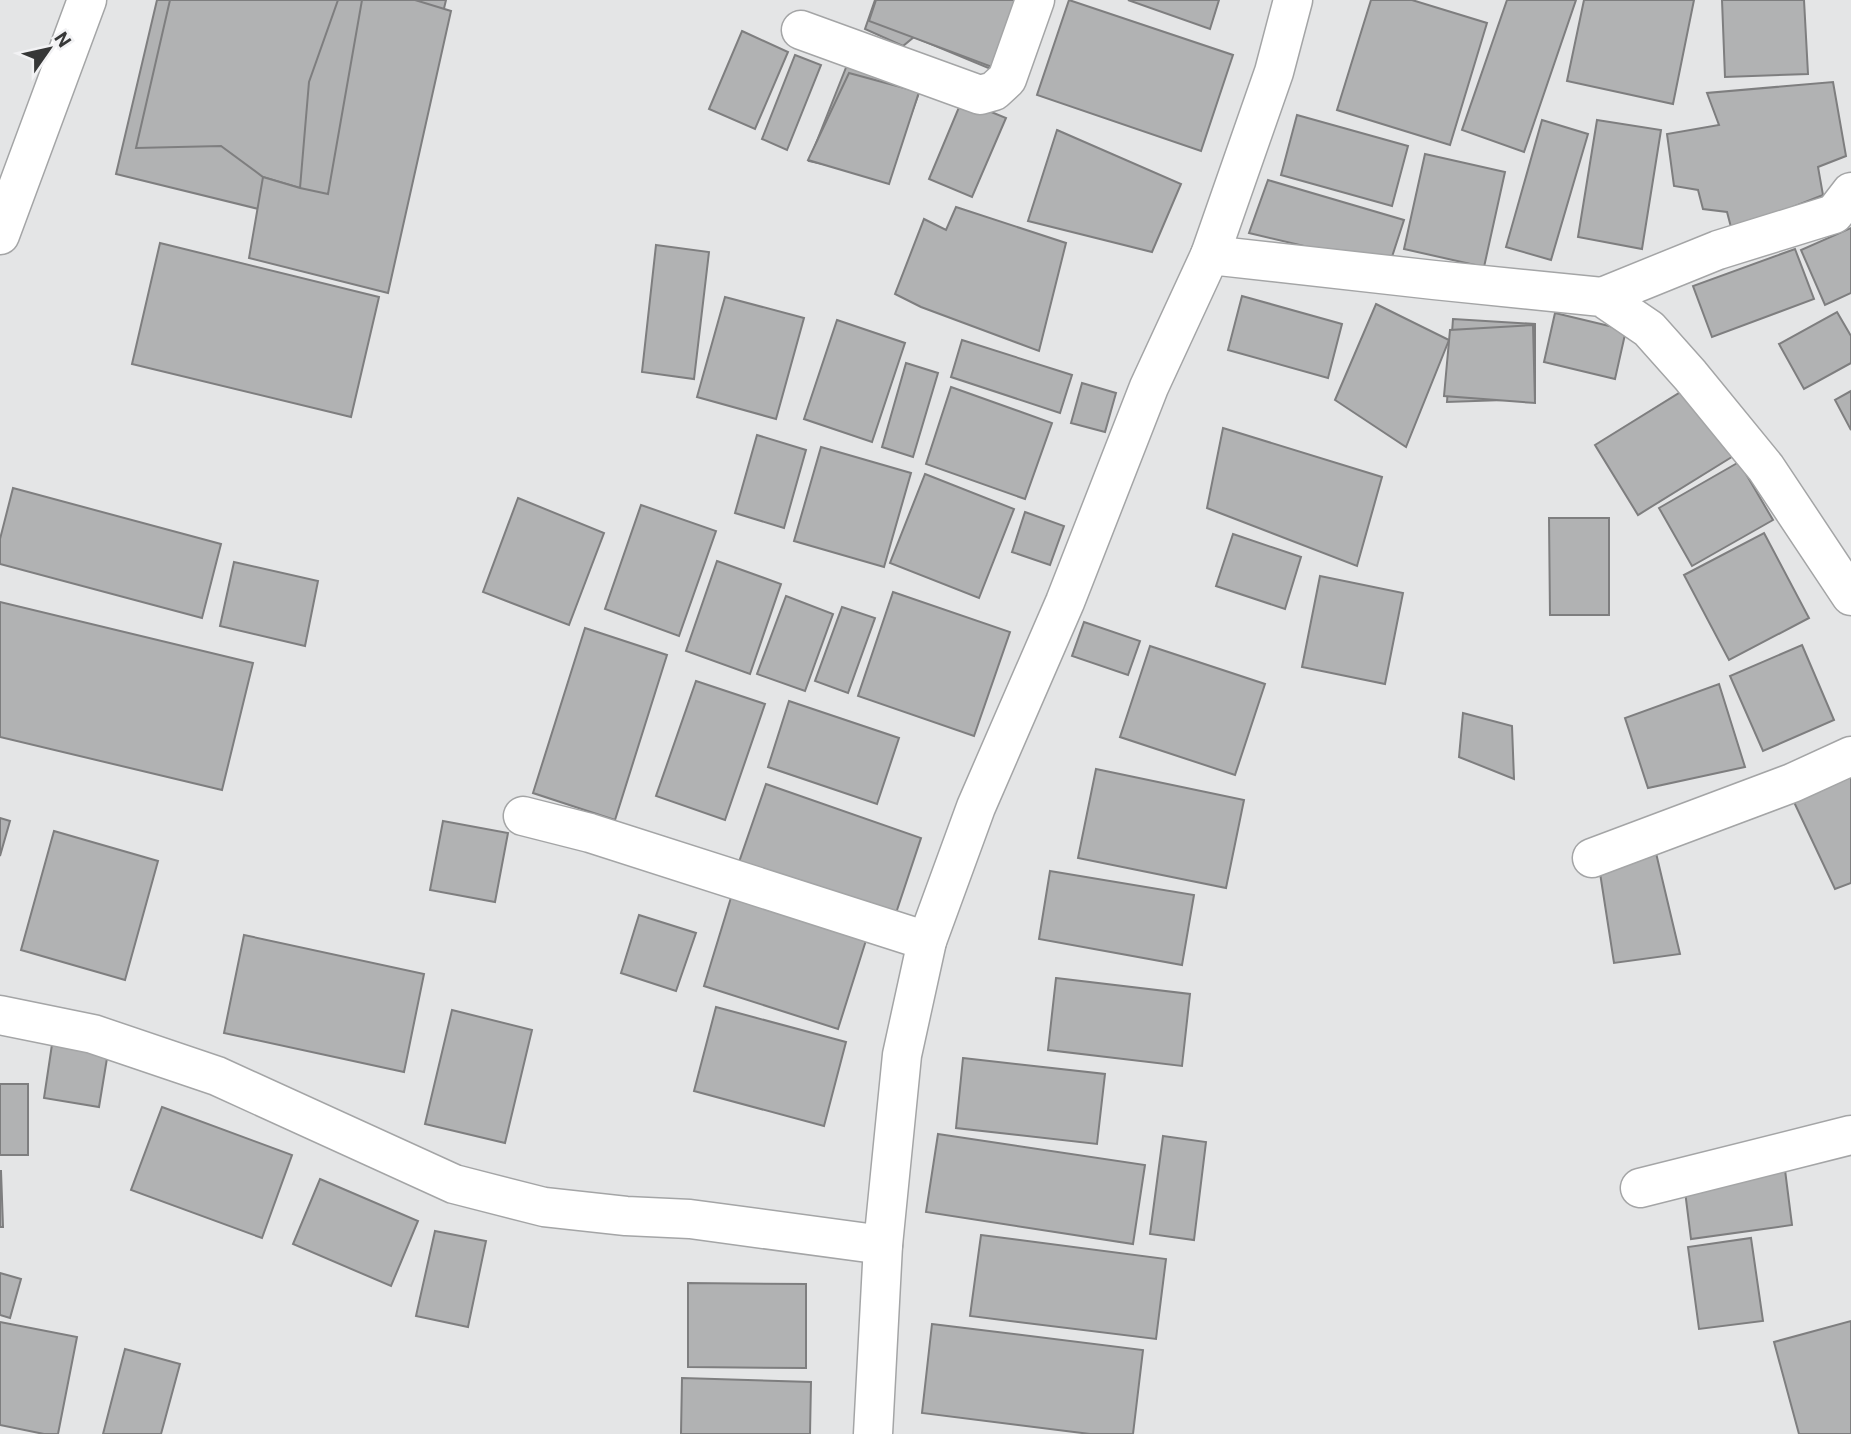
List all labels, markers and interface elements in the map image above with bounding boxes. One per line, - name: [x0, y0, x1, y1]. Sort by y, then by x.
- north arrow: [14, 14, 84, 84]
- text: N: [49, 28, 76, 52]

